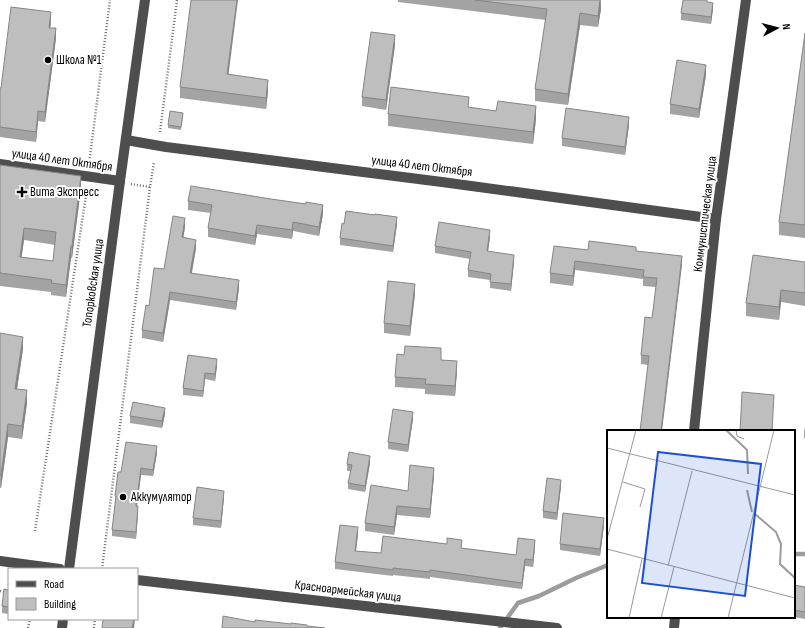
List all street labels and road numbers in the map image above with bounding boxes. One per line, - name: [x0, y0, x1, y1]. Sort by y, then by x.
- street label: улица 40 лет Октября: [11, 145, 113, 175]
- street label: улица 40 лет Октября: [371, 152, 473, 180]
- street label: Коммунистическая улица: [690, 155, 720, 273]
- street label: Топорковская улица: [79, 238, 107, 328]
- street label: Красноармейская улица: [294, 577, 402, 605]

